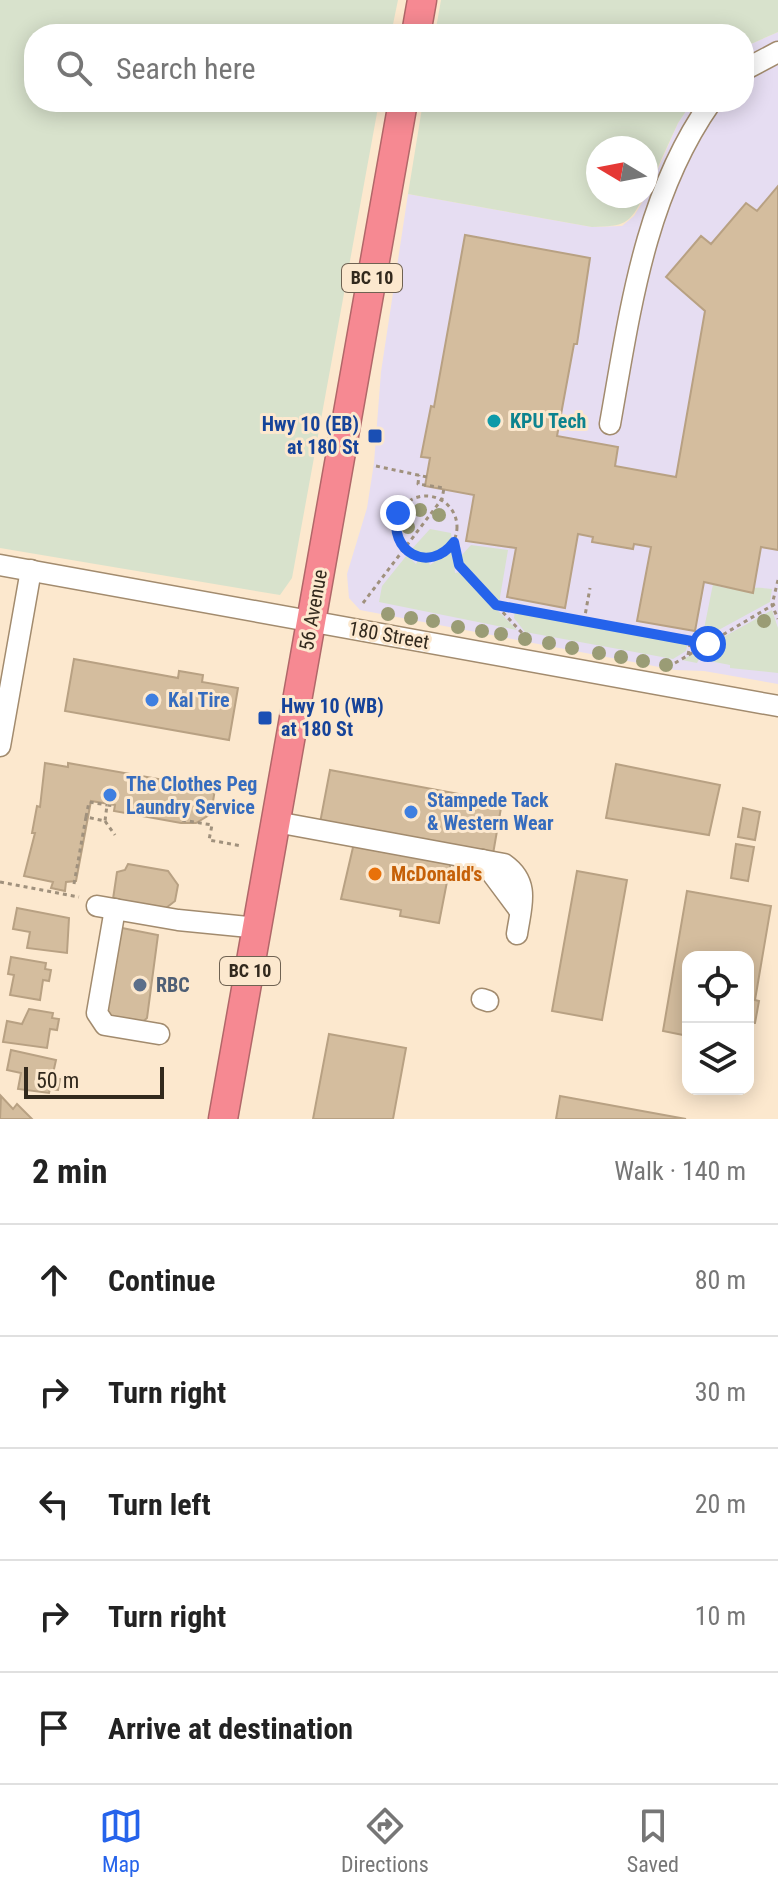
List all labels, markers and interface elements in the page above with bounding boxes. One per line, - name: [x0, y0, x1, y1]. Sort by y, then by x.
- search box: [24, 24, 754, 112]
- icon: search: [52, 46, 96, 90]
- text: Search here: [116, 51, 256, 86]
- north arrow: [586, 136, 658, 208]
- road number: BC 10: [342, 264, 402, 292]
- place label: KPU Tech: [510, 409, 586, 433]
- place label: Hwy 10 (EB) at 180 St: [262, 412, 359, 459]
- marker: KPU Tech: [485, 412, 503, 430]
- marker: Hwy 10 (EB) at 180 St: [366, 427, 384, 445]
- route end: [380, 495, 416, 531]
- street label: 56 Avenue: [294, 568, 332, 652]
- street label: 180 Street: [347, 616, 431, 654]
- route start: [690, 626, 726, 662]
- place label: Kal Tire: [168, 688, 229, 712]
- marker: Kal Tire: [143, 691, 161, 709]
- place label: Hwy 10 (WB) at 180 St: [281, 694, 384, 741]
- marker: Hwy 10 (WB) at 180 St: [256, 709, 274, 727]
- place label: The Clothes Peg Laundry Service: [126, 772, 257, 819]
- marker: The Clothes Peg Laundry Service: [101, 786, 119, 804]
- place label: Stampede Tack & Western Wear: [427, 788, 554, 835]
- marker: Stampede Tack & Western Wear: [402, 803, 420, 821]
- place label: McDonald's: [391, 862, 482, 886]
- marker: McDonald's: [366, 865, 384, 883]
- map controls: [682, 951, 754, 1095]
- button: locate: [682, 951, 754, 1023]
- road number: BC 10: [220, 957, 280, 985]
- place label: RBC: [156, 973, 190, 997]
- marker: RBC: [131, 976, 149, 994]
- button: layers: [682, 1023, 754, 1095]
- scale bar: [24, 1063, 164, 1099]
- text: 50 m: [36, 1068, 79, 1093]
- text: 2 min: [32, 1151, 108, 1191]
- text: Walk · 140 m: [614, 1156, 746, 1186]
- icon: ahead: [32, 1258, 76, 1302]
- text: Continue: [108, 1263, 215, 1298]
- text: 80 m: [695, 1265, 746, 1295]
- icon: right: [32, 1370, 76, 1414]
- text: Turn right: [108, 1375, 226, 1410]
- text: 30 m: [695, 1377, 746, 1407]
- icon: left: [32, 1482, 76, 1526]
- text: Turn left: [108, 1487, 211, 1522]
- text: 20 m: [695, 1489, 746, 1519]
- icon: right: [32, 1594, 76, 1638]
- text: Turn right: [108, 1599, 226, 1634]
- text: 10 m: [695, 1601, 746, 1631]
- icon: arrive: [32, 1706, 76, 1750]
- text: Arrive at destination: [108, 1711, 353, 1746]
- tab: Map: [99, 1804, 143, 1877]
- tab: Directions: [341, 1804, 429, 1877]
- tab: Saved: [627, 1804, 679, 1877]

